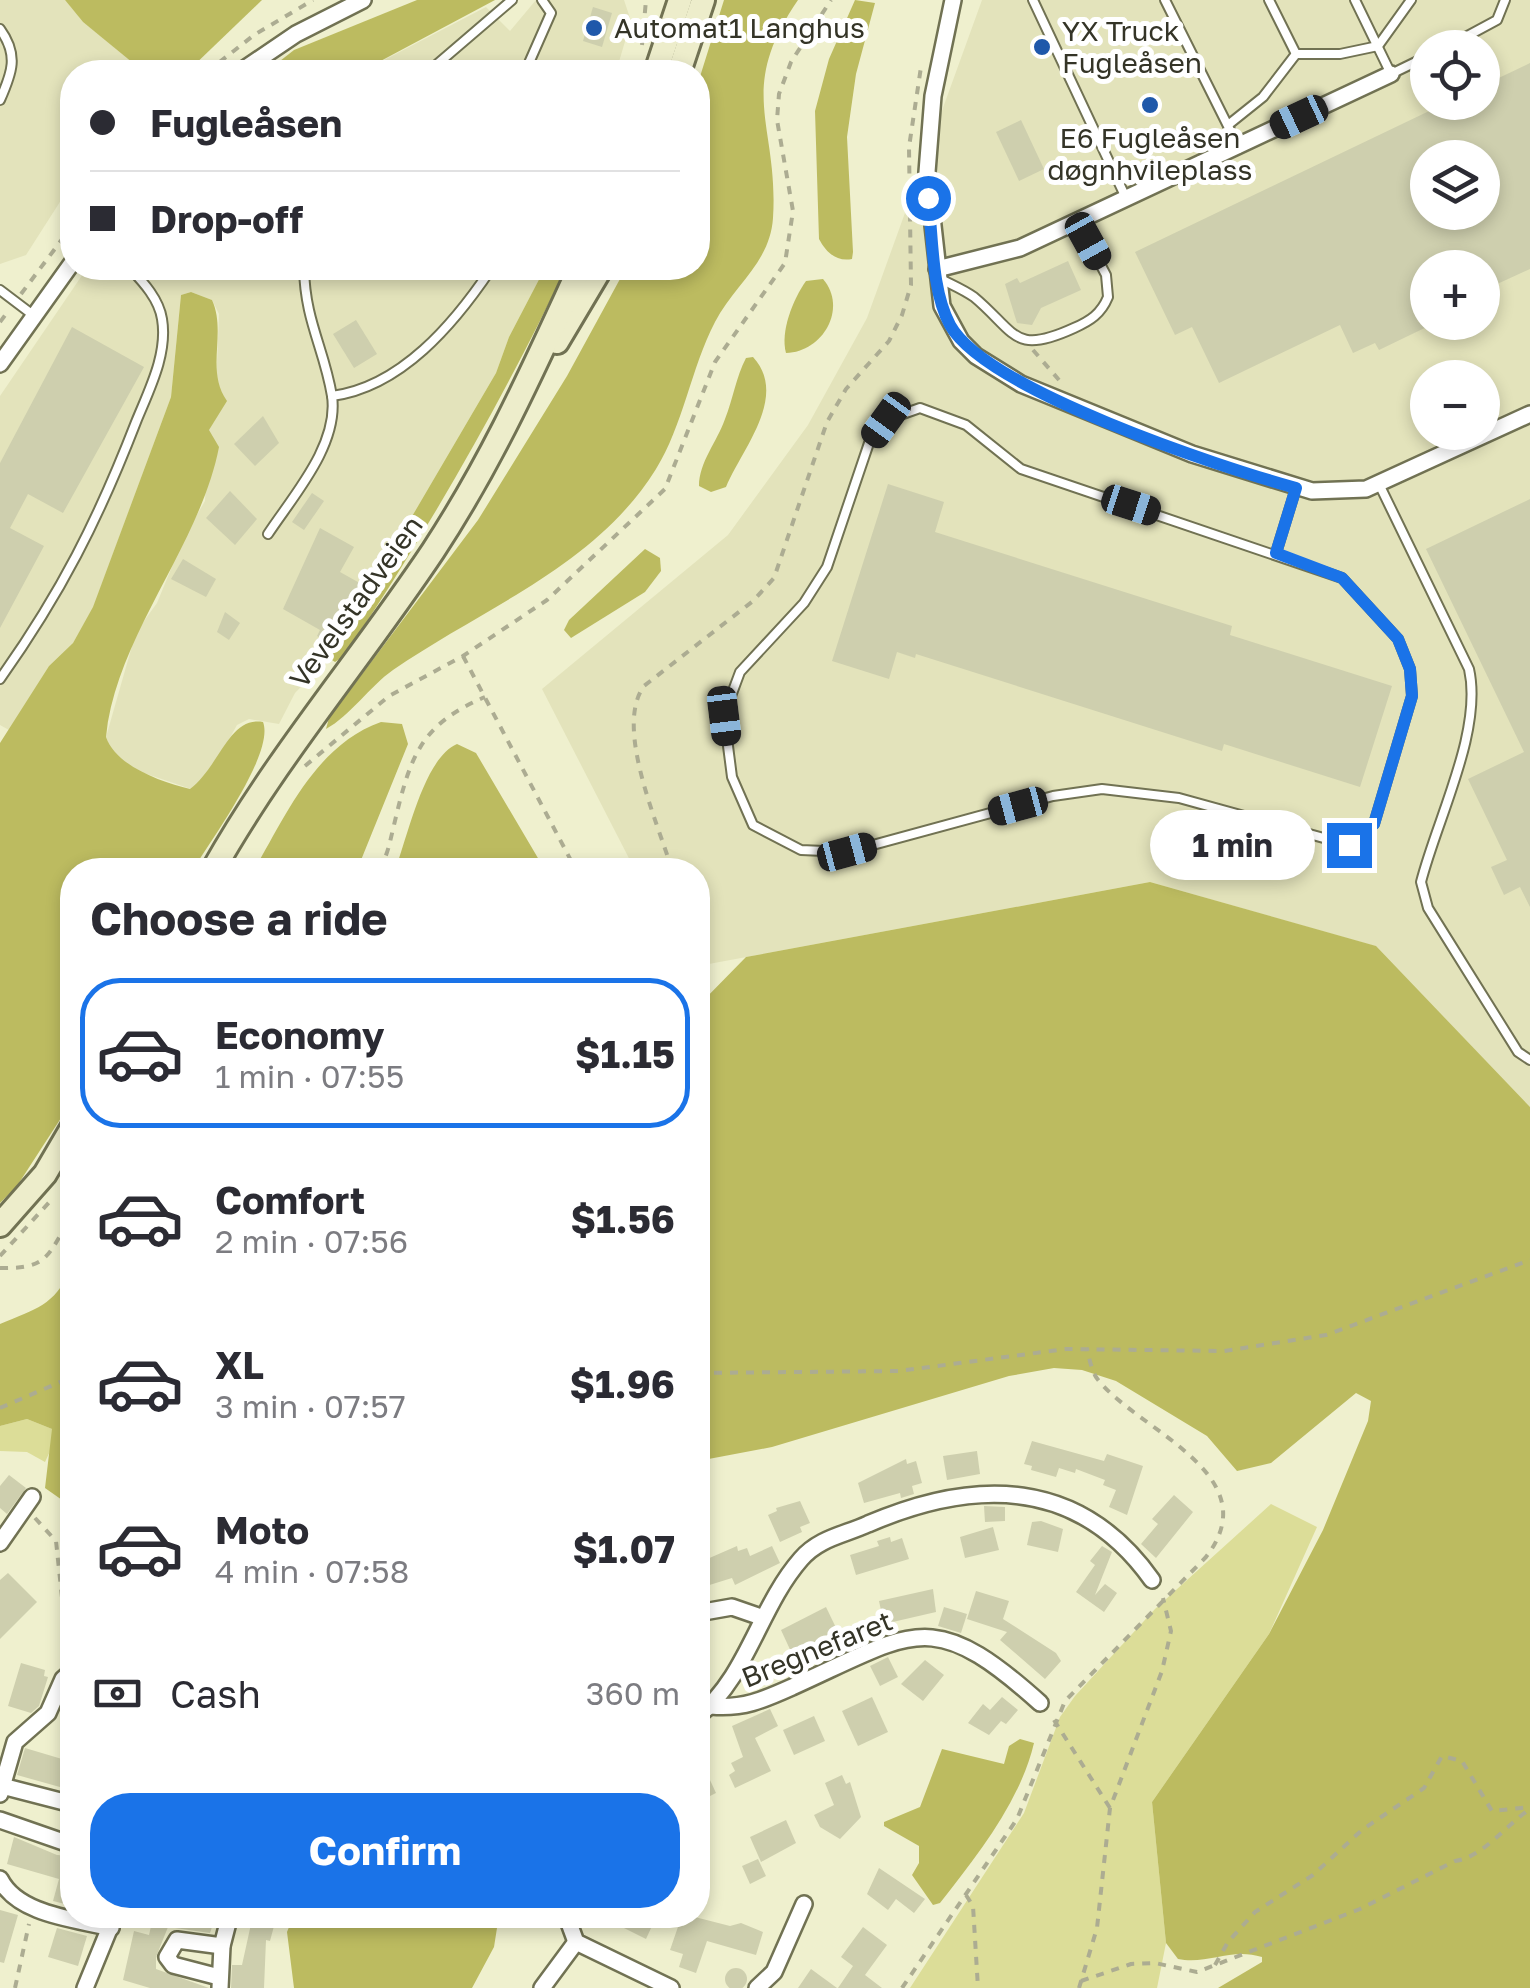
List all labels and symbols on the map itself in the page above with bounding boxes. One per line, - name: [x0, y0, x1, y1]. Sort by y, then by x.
- place label: Automat1 Langhus: [614, 11, 865, 44]
- place label: YX Truck Fugleåsen: [1062, 14, 1202, 79]
- marker: Automat1 Langhus: [583, 17, 605, 39]
- marker: YX Truck Fugleåsen: [1031, 36, 1053, 58]
- car: [1265, 91, 1333, 143]
- marker: E6 Fugleåsen døgnhvileplass: [1139, 94, 1161, 116]
- place label: E6 Fugleåsen døgnhvileplass: [1048, 121, 1252, 186]
- route start: [906, 176, 951, 221]
- car: [1060, 207, 1116, 275]
- car: [856, 387, 916, 453]
- car: [1098, 481, 1164, 529]
- street label: Vevelstadveien: [282, 509, 429, 694]
- car: [705, 684, 743, 748]
- car: [985, 784, 1051, 828]
- callout: 1 min: [1149, 810, 1314, 880]
- route end: [1327, 823, 1372, 868]
- car: [814, 830, 880, 874]
- street label: Bregnefaret: [737, 1603, 897, 1694]

